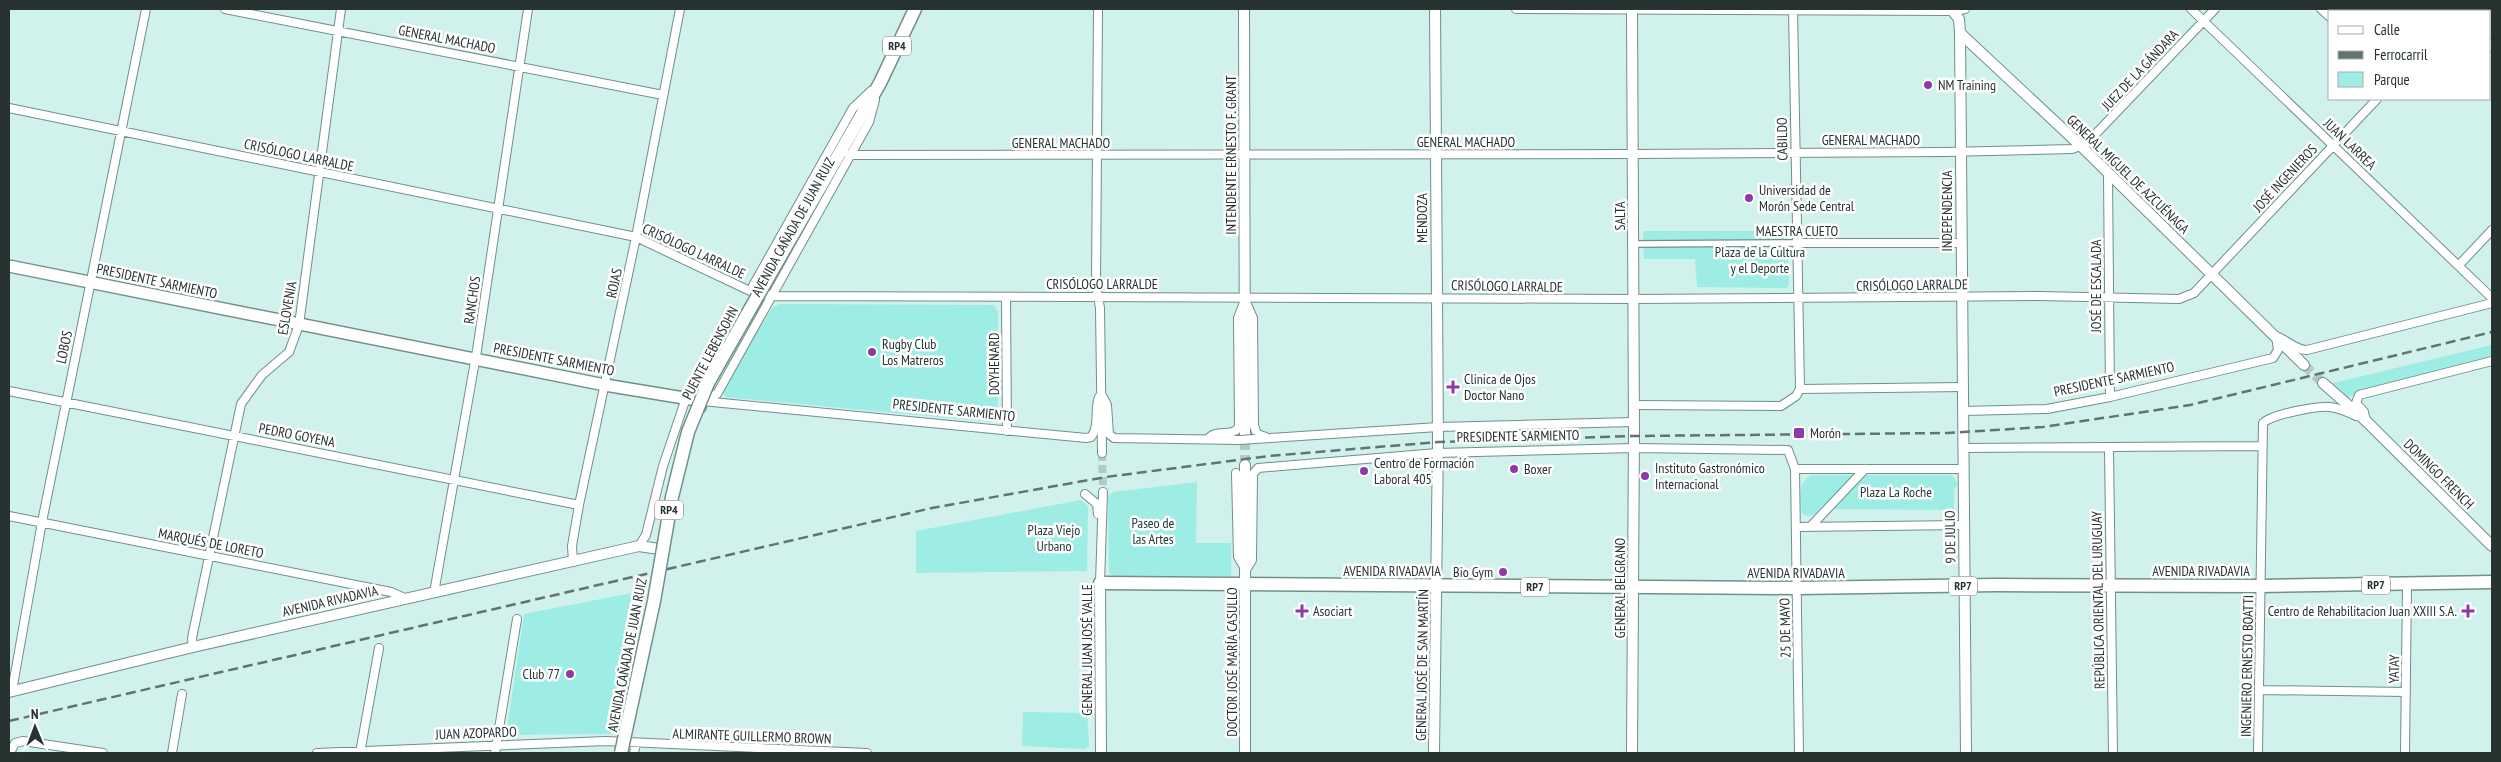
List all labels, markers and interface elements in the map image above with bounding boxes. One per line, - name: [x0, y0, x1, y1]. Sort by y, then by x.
- legend: [2328, 10, 2491, 100]
- text: Calle: [2374, 20, 2400, 39]
- street label: GENERAL MACHADO: [397, 21, 497, 57]
- street label: JUEZ DE LA GÁNDARA: [2097, 25, 2182, 115]
- road number: RP4: [883, 36, 911, 56]
- text: Ferrocarril: [2374, 45, 2428, 64]
- text: Parque: [2374, 70, 2410, 89]
- street label: INTENDENTE ERNESTO F. GRANT: [1222, 75, 1240, 235]
- place label: NM Training: [1938, 76, 1996, 94]
- marker: NM Training: [1922, 79, 1934, 91]
- street label: GENERAL MIGUEL DE AZCUÉNAGA: [2063, 111, 2193, 238]
- street label: JUAN LARREA: [2319, 114, 2380, 174]
- street label: CABILDO: [1773, 117, 1791, 161]
- street label: GENERAL MACHADO: [1822, 131, 1921, 149]
- street label: GENERAL MACHADO: [1417, 133, 1516, 151]
- street label: GENERAL MACHADO: [1012, 134, 1111, 152]
- street label: CRISÓLOGO LARRALDE: [242, 135, 356, 175]
- street label: JOSÉ INGENIEROS: [2248, 140, 2321, 217]
- street label: AVENIDA CAÑADA DE JUAN RUIZ: [747, 154, 839, 300]
- street label: INDEPENDENCIA: [1938, 170, 1956, 252]
- place label: Universidad de Morón Sede Central: [1759, 181, 1855, 215]
- marker: Universidad de Morón Sede Central: [1743, 192, 1755, 204]
- street label: MENDOZA: [1413, 193, 1431, 243]
- street label: SALTA: [1611, 201, 1629, 231]
- street label: CRISÓLOGO LARRALDE: [640, 219, 748, 283]
- street label: MAESTRA CUETO: [1756, 222, 1839, 240]
- street label: JOSÉ DE ESCALADA: [2087, 239, 2105, 334]
- park label: Plaza de la Cultura y el Deporte: [1715, 243, 1805, 277]
- street label: PRESIDENTE SARMIENTO: [95, 259, 219, 303]
- street label: ROJAS: [602, 266, 626, 300]
- street label: RANCHOS: [460, 275, 484, 325]
- street label: CRISÓLOGO LARRALDE: [1046, 275, 1158, 293]
- street label: CRISÓLOGO LARRALDE: [1856, 275, 1968, 295]
- street label: CRISÓLOGO LARRALDE: [1451, 276, 1563, 296]
- street label: ESLOVENIA: [273, 279, 301, 336]
- street label: PUENTE LEBENSOHN: [678, 303, 742, 403]
- street label: LOBOS: [52, 329, 76, 365]
- street label: DOYHENARD: [985, 333, 1003, 395]
- place label: Rugby Club Los Matreros: [882, 335, 944, 369]
- street label: PRESIDENTE SARMIENTO: [492, 338, 616, 380]
- marker: Rugby Club Los Matreros: [866, 346, 878, 358]
- street label: PRESIDENTE SARMIENTO: [2052, 357, 2176, 401]
- place label: Clinica de Ojos Doctor Nano: [1464, 370, 1536, 404]
- marker: Clinica de Ojos Doctor Nano: [1446, 380, 1460, 394]
- street label: PRESIDENTE SARMIENTO: [892, 395, 1016, 425]
- street label: PEDRO GOYENA: [257, 419, 337, 451]
- place label: Morón: [1810, 424, 1841, 442]
- street label: PRESIDENTE SARMIENTO: [1456, 426, 1580, 446]
- marker: Morón: [1792, 426, 1806, 440]
- street label: DOMINGO FRENCH: [2400, 435, 2478, 513]
- place label: Centro de Formación Laboral 405: [1374, 454, 1474, 488]
- place label: Instituto Gastronómico Internacional: [1655, 459, 1765, 493]
- place label: Boxer: [1524, 460, 1552, 478]
- marker: Boxer: [1508, 463, 1520, 475]
- marker: Centro de Formación Laboral 405: [1358, 465, 1370, 477]
- marker: Instituto Gastronómico Internacional: [1639, 470, 1651, 482]
- park label: Plaza La Roche: [1860, 483, 1932, 501]
- road number: RP4: [655, 500, 683, 520]
- street label: 9 DE JULIO: [1941, 510, 1959, 564]
- street label: REPÚBLICA ORIENTAL DEL URUGUAY: [2087, 510, 2109, 689]
- park label: Paseo de las Artes: [1132, 514, 1175, 548]
- park label: Plaza Viejo Urbano: [1028, 521, 1080, 555]
- street label: MARQUÉS DE LORETO: [157, 524, 266, 562]
- street label: GENERAL BELGRANO: [1611, 537, 1629, 638]
- street label: AVENIDA RIVADAVIA: [1343, 562, 1441, 580]
- street label: AVENIDA RIVADAVIA: [2152, 562, 2250, 580]
- place label: Bio Gym: [1453, 563, 1493, 581]
- street label: AVENIDA RIVADAVIA: [1747, 564, 1845, 582]
- marker: Bio Gym: [1497, 566, 1509, 578]
- road number: RP7: [1949, 576, 1977, 596]
- road number: RP7: [2362, 576, 2390, 594]
- street label: AVENIDA CAÑADA DE JUAN RUIZ: [603, 577, 651, 733]
- road number: RP7: [1521, 578, 1549, 596]
- street label: AVENIDA RIVADAVIA: [280, 581, 380, 621]
- street label: GENERAL JUAN JOSÉ VALLE: [1078, 584, 1096, 716]
- street label: DOCTOR JOSÉ MARÍA CASULLO: [1223, 587, 1241, 737]
- street label: GENERAL JOSÉ DE SAN MARTÍN: [1412, 589, 1432, 741]
- street label: INGENIERO ERNESTO BOATTI: [2237, 595, 2257, 737]
- street label: 25 DE MAYO: [1775, 597, 1795, 658]
- place label: Asociart: [1313, 602, 1352, 620]
- place label: Centro de Rehabilitacion Juan XXIII S.A.: [2268, 602, 2457, 620]
- marker: Asociart: [1295, 604, 1309, 618]
- marker: Centro de Rehabilitacion Juan XXIII S.A.: [2461, 604, 2475, 618]
- street label: YATAY: [2385, 654, 2403, 684]
- place label: Club 77: [523, 665, 560, 683]
- marker: Club 77: [564, 668, 576, 680]
- north arrow: [10, 702, 60, 752]
- text: N: [31, 705, 39, 723]
- street label: JUAN AZOPARDO: [434, 723, 517, 743]
- street label: ALMIRANTE GUILLERMO BROWN: [672, 724, 832, 748]

